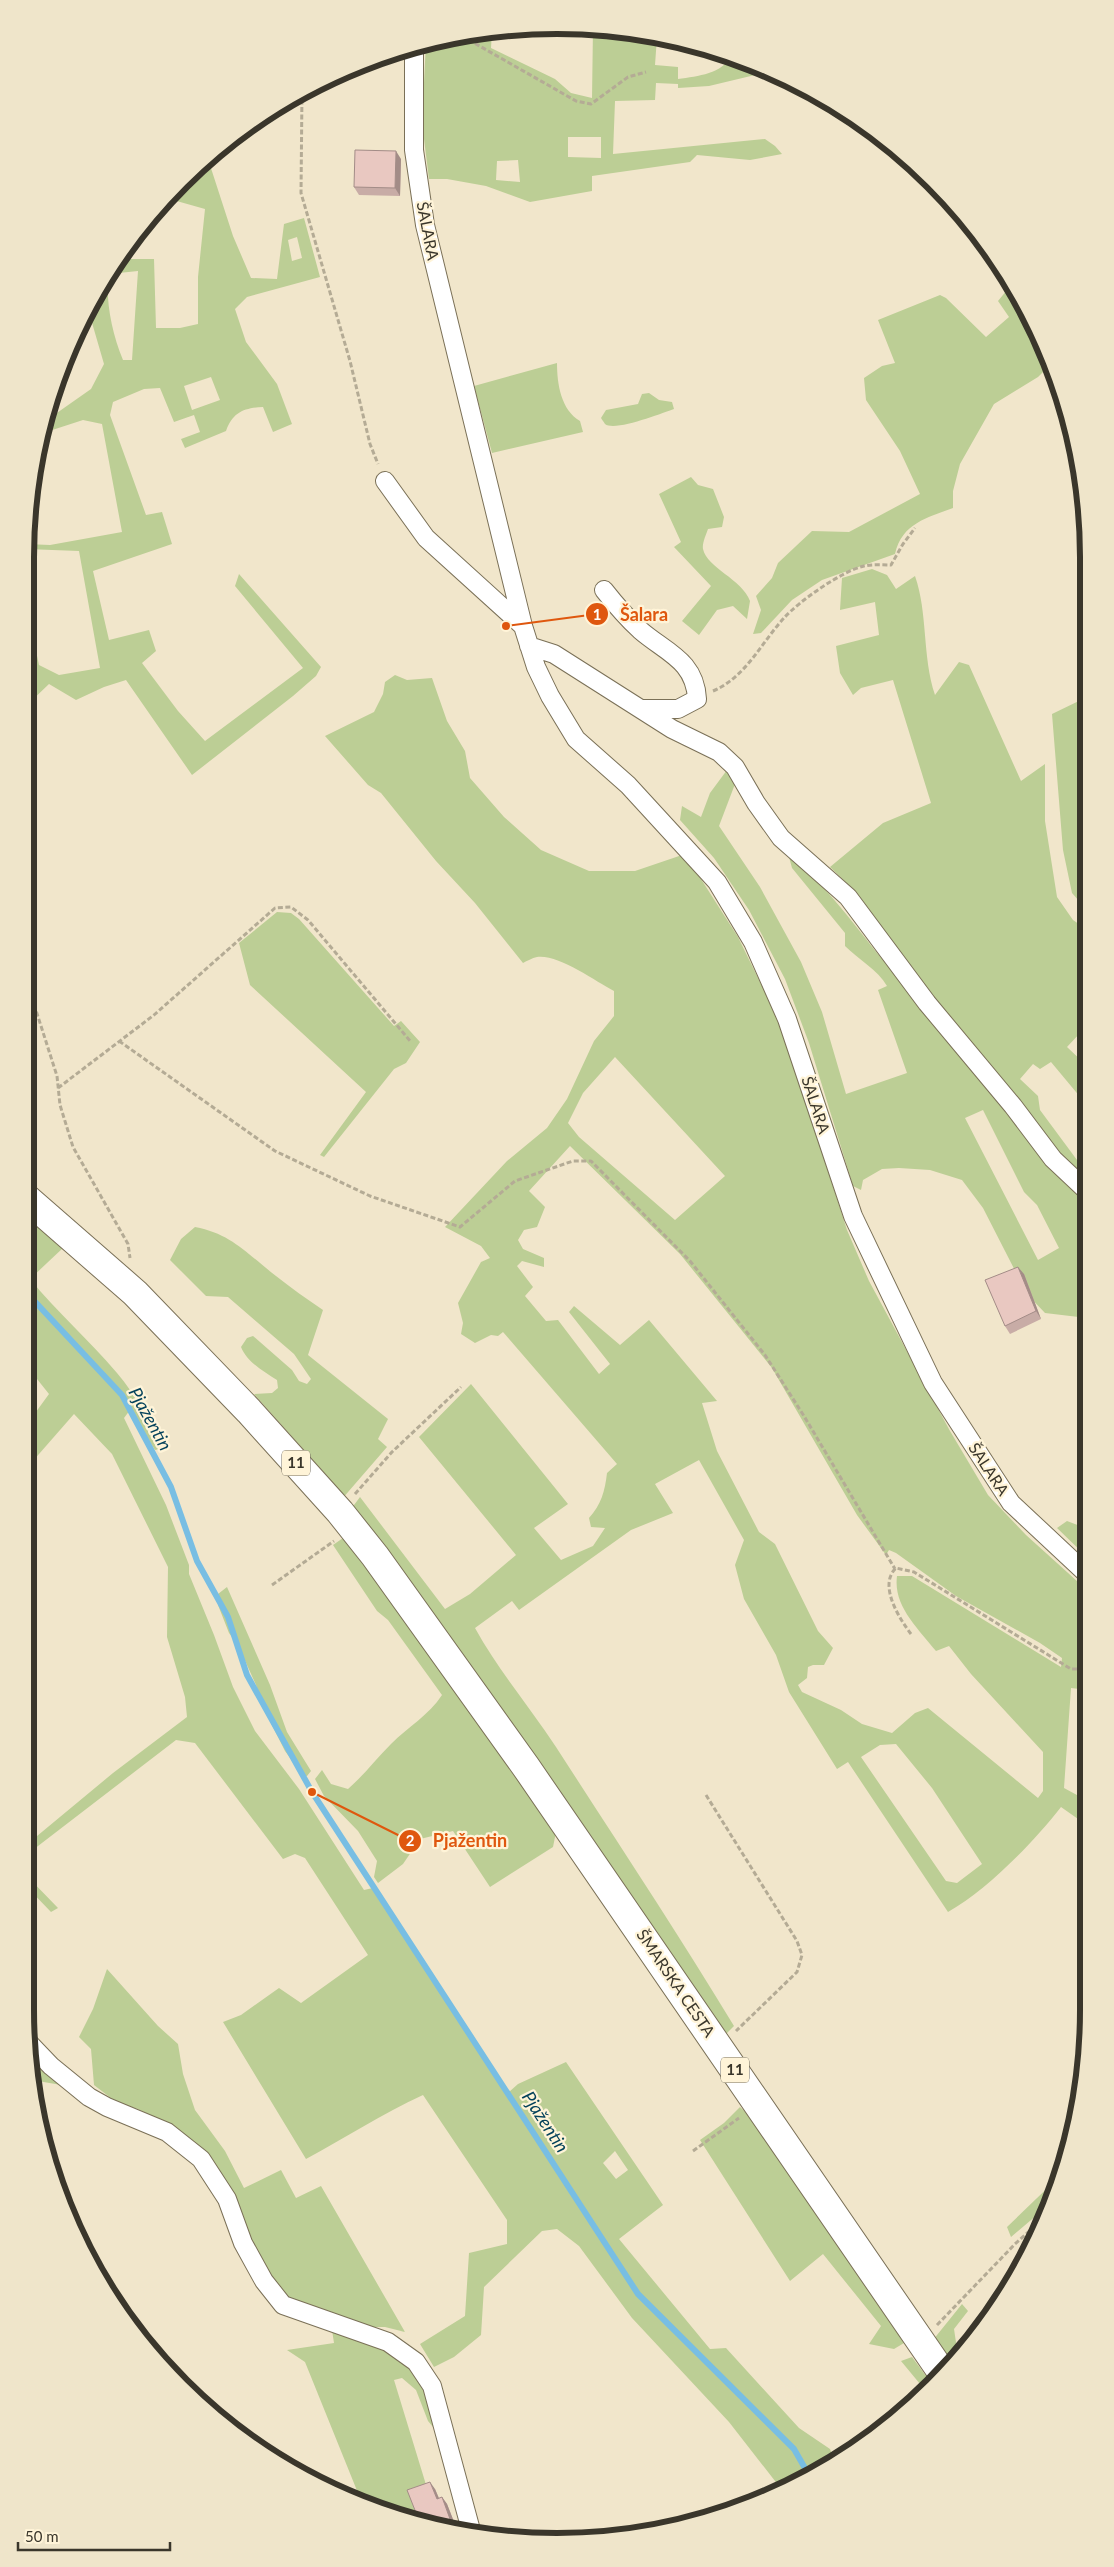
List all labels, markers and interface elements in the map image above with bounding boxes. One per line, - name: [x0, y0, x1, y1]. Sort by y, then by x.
- street label: ŠALARA: [414, 200, 443, 262]
- callout: Šalara: [585, 598, 678, 631]
- text: Šalara: [620, 603, 668, 625]
- text: 1: [593, 605, 601, 623]
- street label: ŠALARA: [798, 1074, 835, 1136]
- water label: Pjažentin: [125, 1383, 177, 1454]
- street label: ŠALARA: [965, 1439, 1014, 1499]
- road number: 11: [282, 1450, 310, 1476]
- callout: Pjažentin: [398, 1824, 517, 1857]
- text: Pjažentin: [433, 1829, 507, 1851]
- text: 2: [406, 1831, 415, 1849]
- street label: ŠMARSKA CESTA: [633, 1925, 720, 2040]
- road number: 11: [721, 2058, 749, 2082]
- water label: Pjažentin: [518, 2087, 574, 2156]
- scale bar: [18, 2520, 170, 2552]
- text: 50 m: [25, 2527, 59, 2545]

